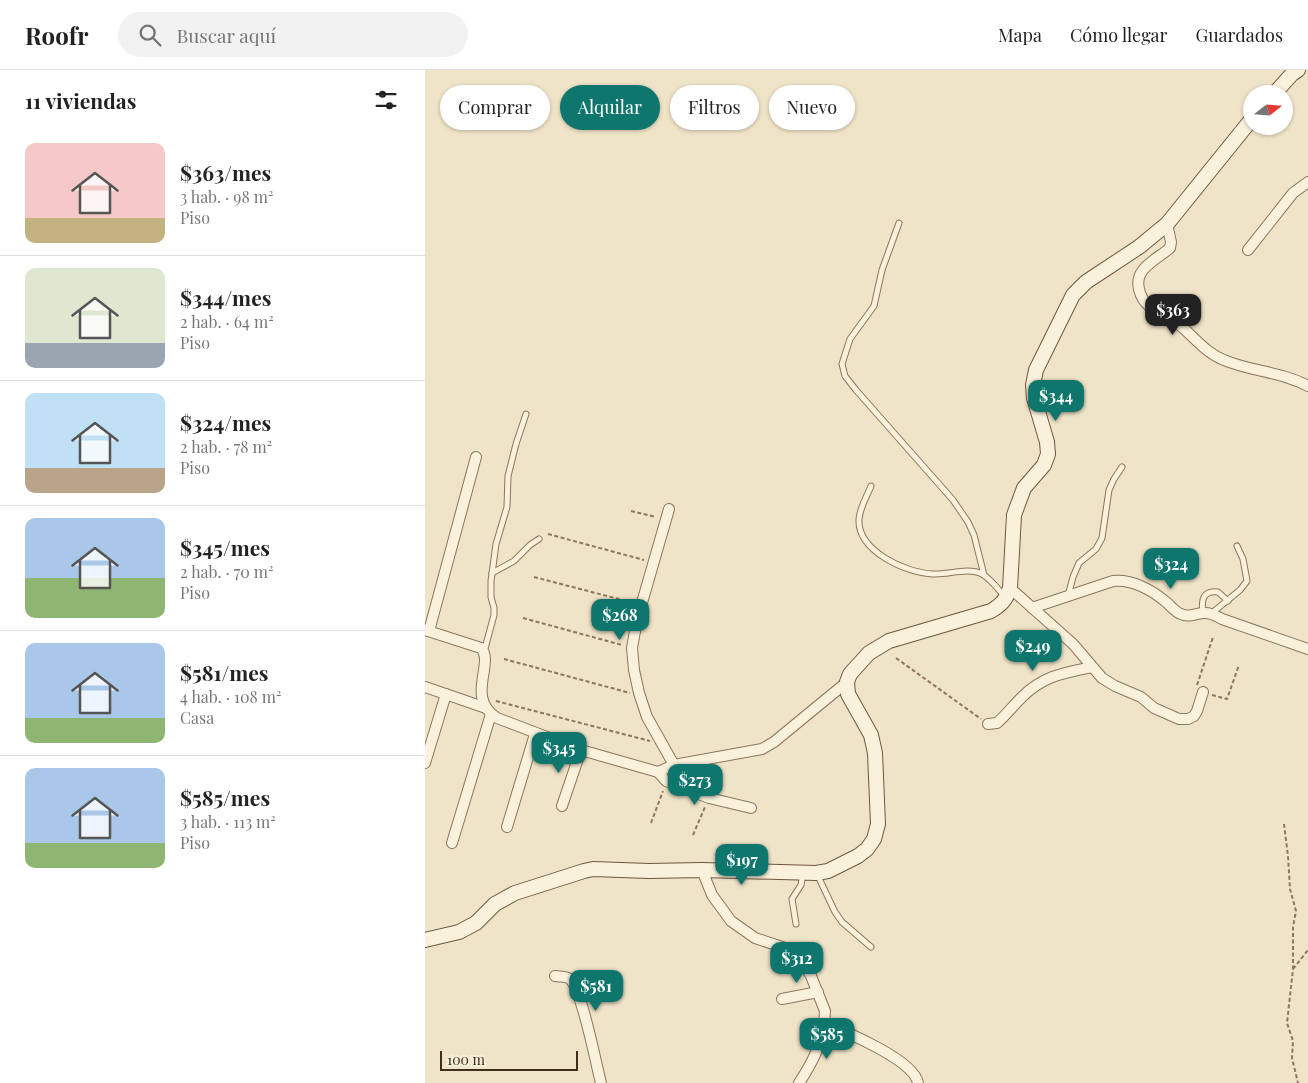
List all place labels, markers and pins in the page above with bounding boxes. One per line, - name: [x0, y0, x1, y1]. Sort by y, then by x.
- pin: $363: [1143, 294, 1203, 336]
- pin: $344: [1026, 380, 1086, 422]
- pin: $324: [1141, 548, 1201, 590]
- pin: $268: [590, 598, 650, 641]
- pin: $249: [1003, 630, 1063, 672]
- pin: $345: [529, 732, 589, 774]
- pin: $273: [665, 764, 725, 806]
- pin: $197: [712, 844, 772, 886]
- pin: $312: [767, 942, 827, 984]
- pin: $581: [566, 970, 626, 1012]
- pin: $585: [797, 1018, 857, 1060]

